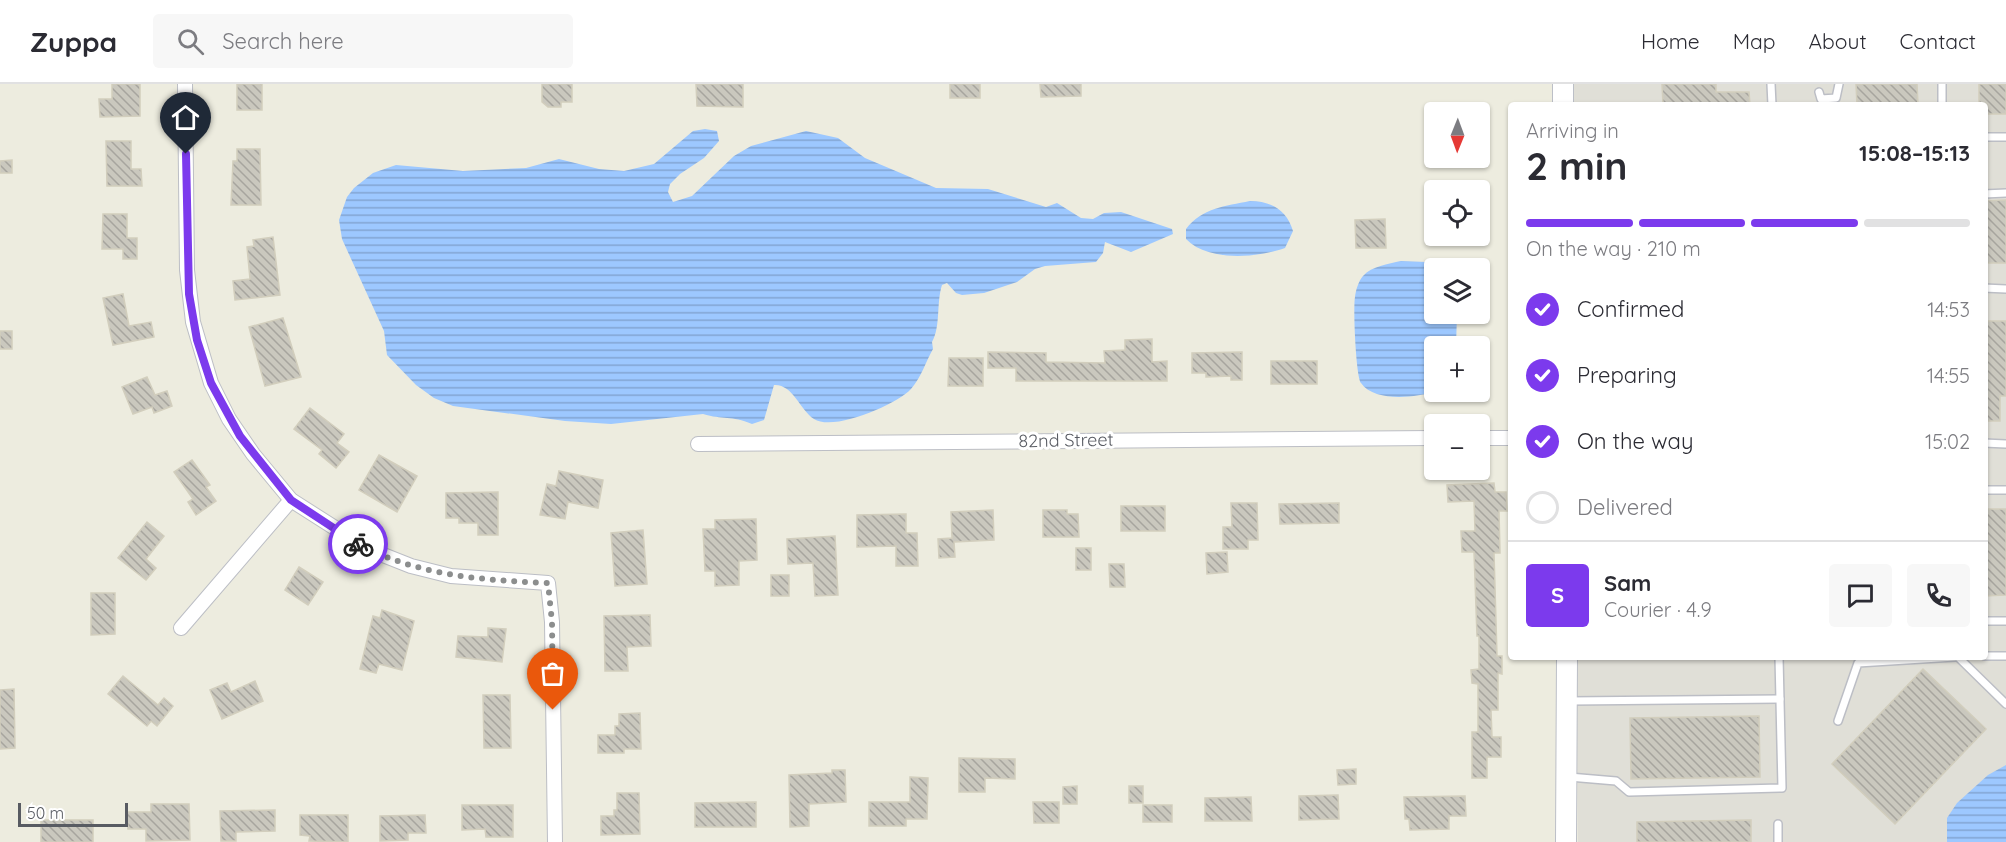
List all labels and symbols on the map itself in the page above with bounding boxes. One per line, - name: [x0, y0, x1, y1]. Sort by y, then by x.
- pin: [160, 92, 211, 154]
- north arrow: [1424, 102, 1490, 168]
- street label: 82nd Street: [1018, 428, 1114, 452]
- courier: [328, 514, 388, 574]
- pin: [527, 648, 578, 710]
- scale bar: [18, 800, 128, 828]

